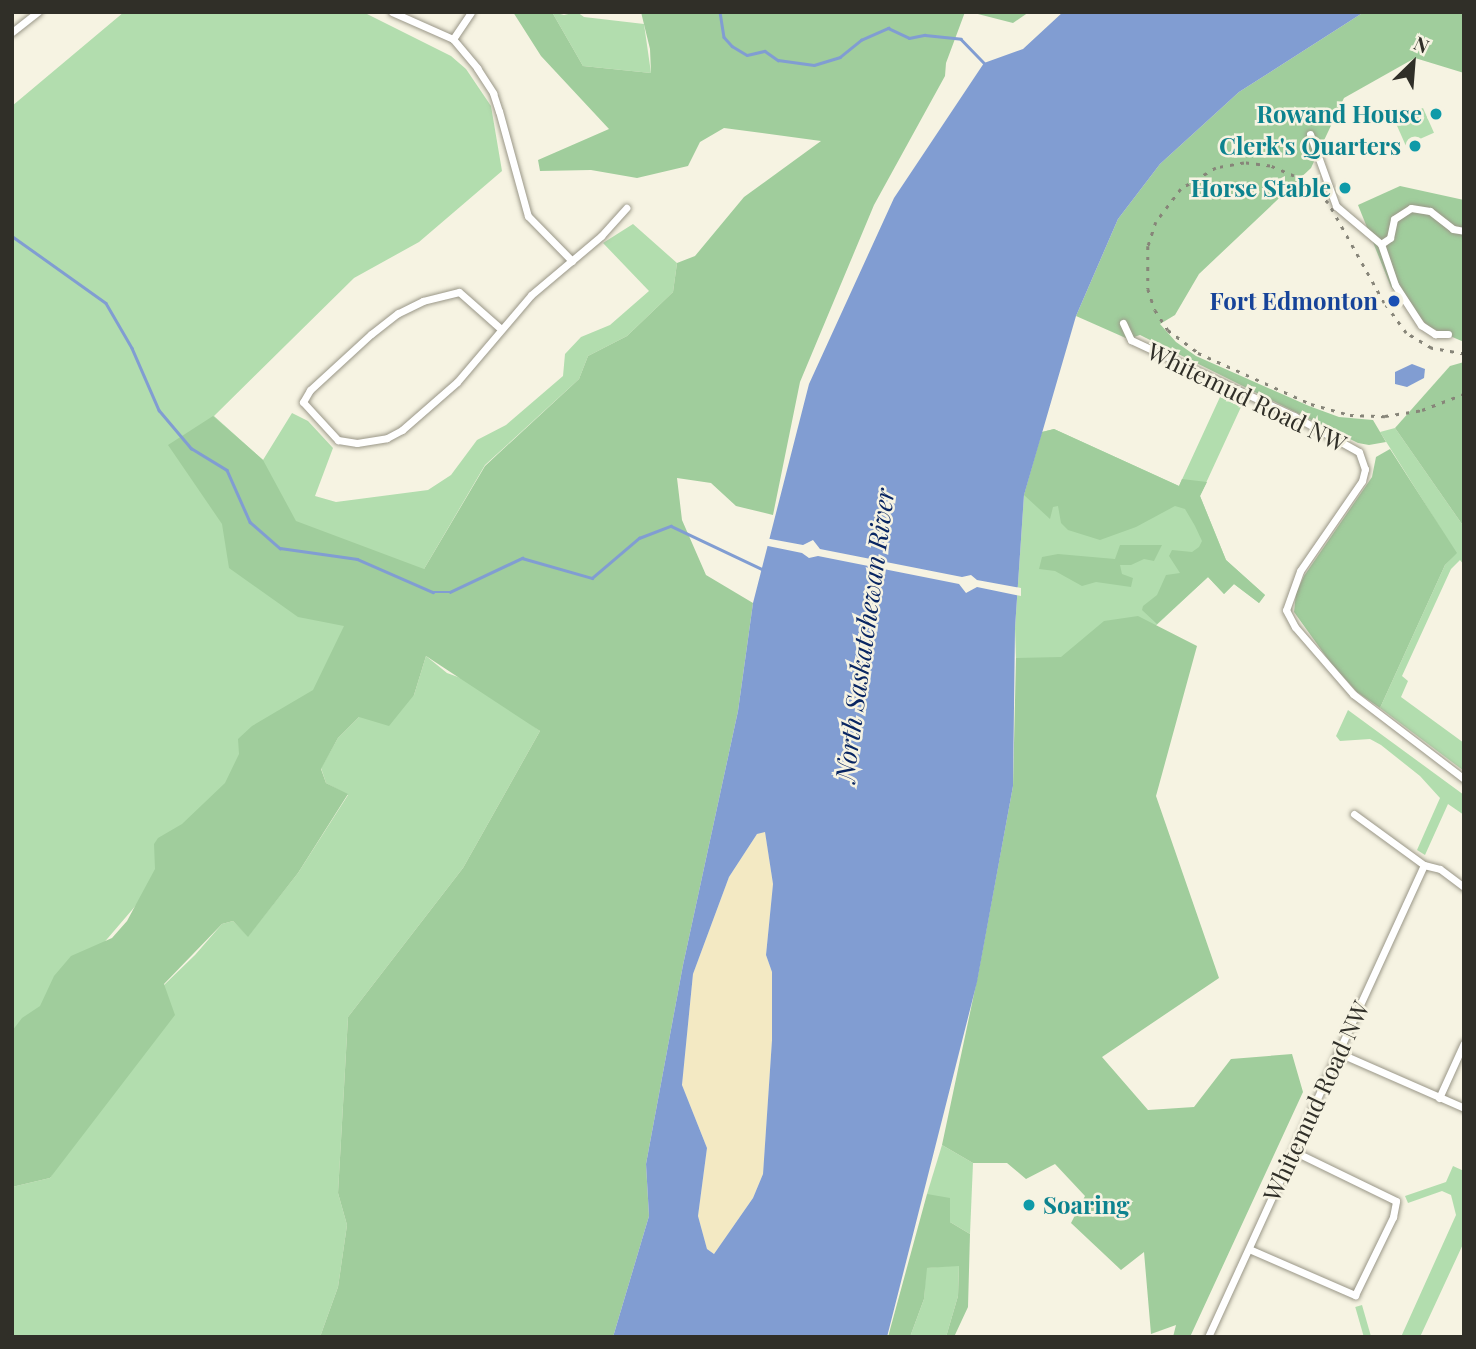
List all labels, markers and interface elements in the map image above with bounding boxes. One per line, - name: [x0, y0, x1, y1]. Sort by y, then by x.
- north arrow: [1378, 28, 1448, 98]
- text: N: [1410, 29, 1434, 59]
- place label: Rowand House: [1256, 100, 1422, 128]
- marker: Rowand House: [1428, 106, 1444, 122]
- place label: Clerk's Quarters: [1219, 132, 1401, 160]
- marker: Clerk's Quarters: [1407, 138, 1423, 154]
- place label: Horse Stable: [1191, 174, 1331, 202]
- marker: Horse Stable: [1337, 180, 1353, 196]
- place label: Fort Edmonton: [1209, 287, 1378, 315]
- marker: Fort Edmonton: [1384, 291, 1404, 311]
- street label: Whitemud Road NW: [1143, 336, 1351, 458]
- water label: North Saskatchewan River: [828, 486, 900, 784]
- street label: Whitemud Road NW: [1257, 996, 1375, 1206]
- place label: Soaring: [1043, 1191, 1130, 1219]
- marker: Soaring: [1021, 1197, 1037, 1213]

